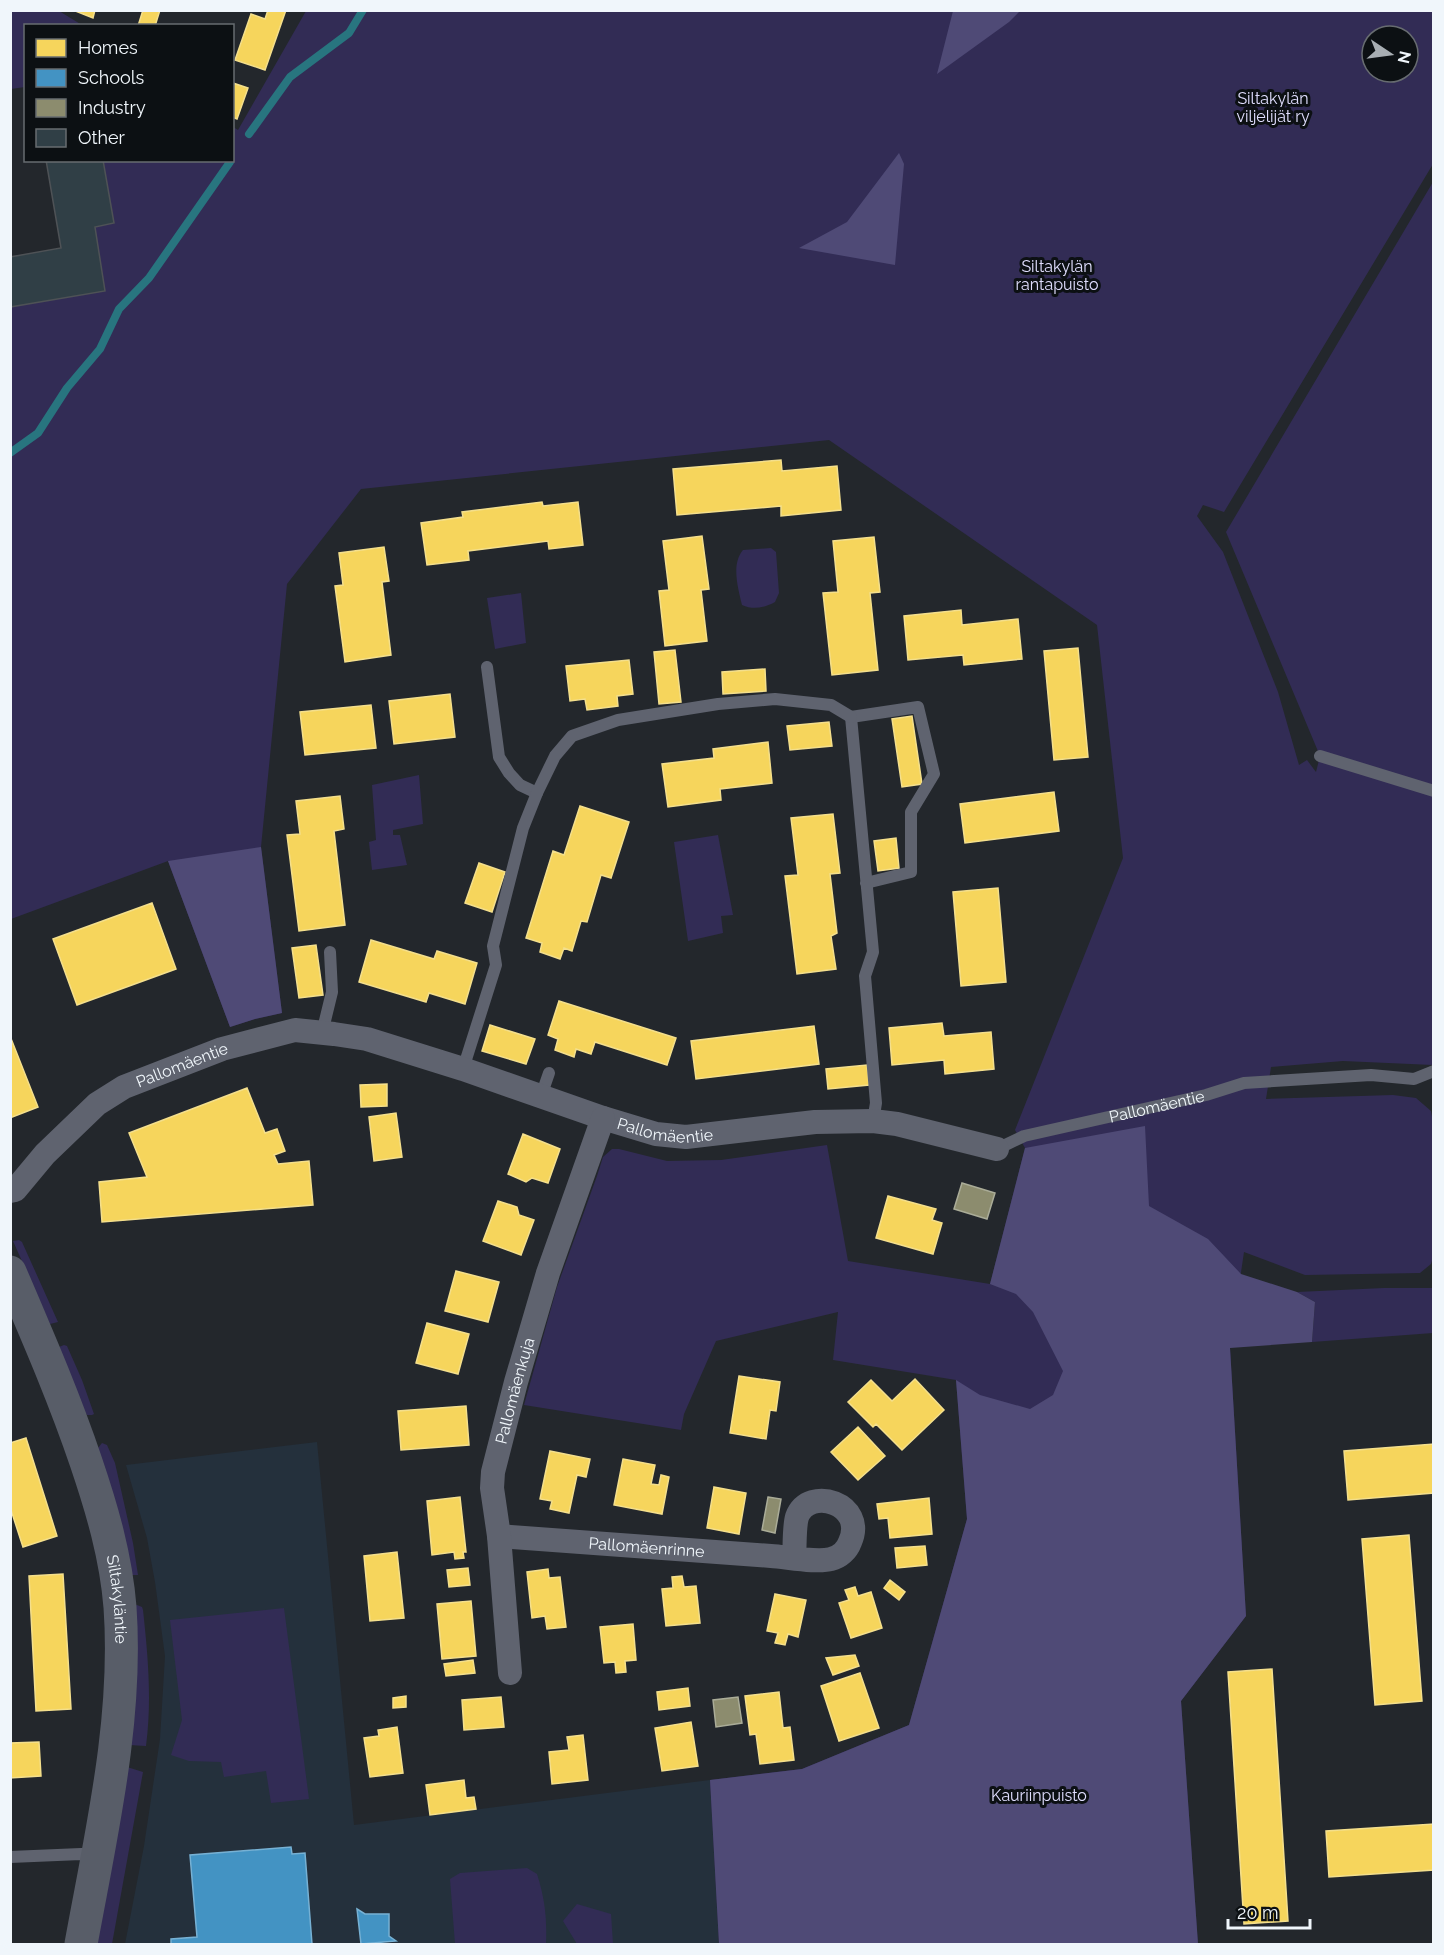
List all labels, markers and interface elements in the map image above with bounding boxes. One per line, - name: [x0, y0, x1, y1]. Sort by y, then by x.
- legend: [24, 24, 234, 162]
- north arrow: [1360, 24, 1420, 84]
- text: Homes: [78, 37, 138, 58]
- text: N: [1393, 49, 1415, 65]
- text: Schools: [78, 67, 145, 88]
- park label: Siltakylän viljelijät ry: [1236, 89, 1310, 126]
- text: Industry: [78, 97, 146, 118]
- text: Other: [78, 127, 126, 148]
- park label: Siltakylän rantapuisto: [1016, 257, 1098, 294]
- street label: Pallomäentie: [133, 1039, 230, 1091]
- street label: Pallomäentie: [1107, 1087, 1206, 1127]
- street label: Pallomäentie: [615, 1114, 714, 1147]
- street label: Pallomäenkuja: [492, 1335, 539, 1446]
- street label: Pallomäenrinne: [588, 1534, 705, 1561]
- street label: Siltakyläntie: [103, 1553, 130, 1644]
- park label: Kauriinpuisto: [991, 1786, 1087, 1805]
- scale bar: [1228, 1892, 1310, 1930]
- text: 20 m: [1237, 1902, 1279, 1923]

